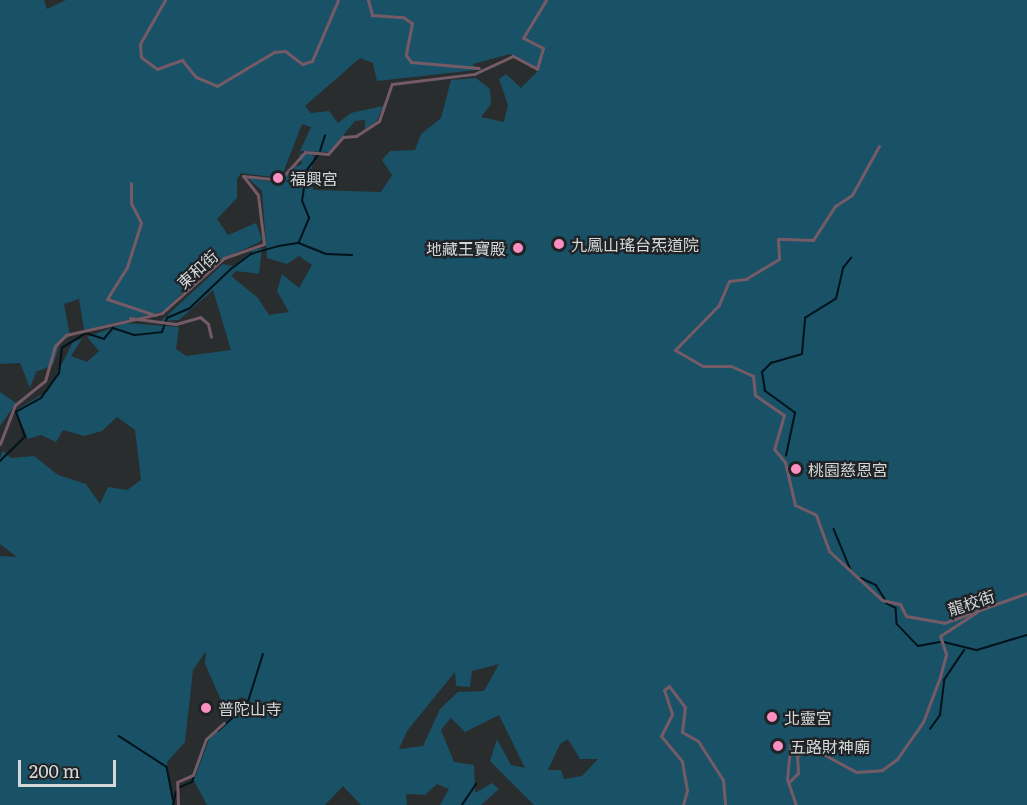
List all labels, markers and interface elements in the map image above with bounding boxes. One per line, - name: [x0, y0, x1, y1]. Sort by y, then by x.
- place label: 福興宮: [290, 168, 338, 188]
- marker: 福興宮: [271, 171, 285, 185]
- place label: 九鳳山瑤台炁道院: [571, 234, 699, 254]
- marker: 九鳳山瑤台炁道院: [552, 237, 566, 251]
- place label: 地藏王寶殿: [426, 238, 506, 258]
- marker: 地藏王寶殿: [511, 241, 525, 255]
- street label: 東和街: [173, 246, 221, 292]
- place label: 桃園慈恩宮: [808, 459, 888, 479]
- marker: 桃園慈恩宮: [789, 462, 803, 476]
- street label: 龍校街: [945, 585, 997, 619]
- place label: 普陀山寺: [218, 698, 282, 718]
- marker: 普陀山寺: [199, 701, 213, 715]
- place label: 北靈宮: [784, 707, 832, 727]
- marker: 北靈宮: [765, 710, 779, 724]
- place label: 五路財神廟: [790, 736, 870, 756]
- marker: 五路財神廟: [771, 739, 785, 753]
- scale bar: [21, 748, 118, 786]
- text: 200 m: [29, 757, 80, 784]

